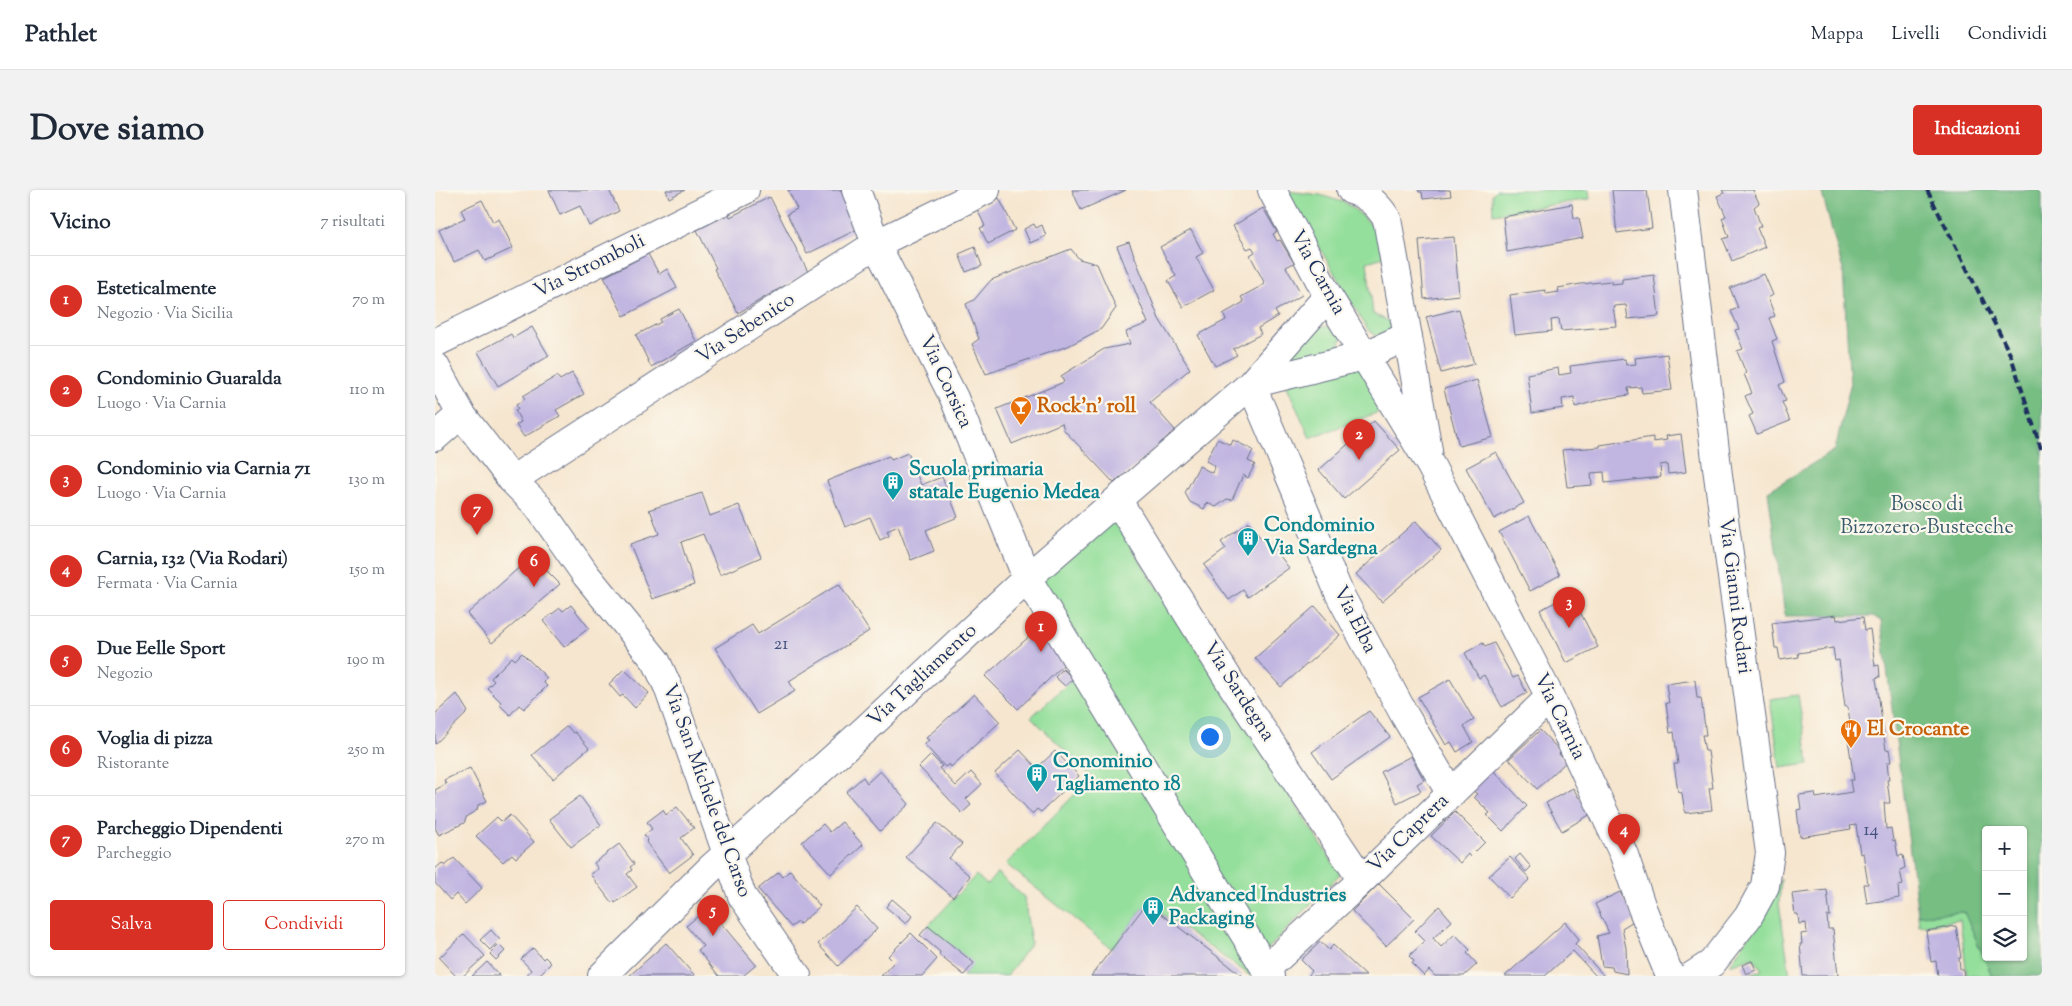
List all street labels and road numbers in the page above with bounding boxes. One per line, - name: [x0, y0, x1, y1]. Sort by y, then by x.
- street label: Via Carnia: [1282, 225, 1352, 321]
- street label: Via Stromboli: [529, 227, 651, 306]
- street label: Via Sebenico: [691, 286, 801, 372]
- street label: Via Corsica: [911, 331, 979, 433]
- street label: Via Gianni Rodari: [1710, 516, 1758, 676]
- street label: Via Elba: [1325, 581, 1383, 659]
- street label: Via Tagliamento: [862, 617, 984, 735]
- street label: Via Sardegna: [1195, 636, 1281, 748]
- street label: Via Carnia: [1526, 669, 1592, 765]
- street label: Via San Michele del Carso: [654, 680, 758, 902]
- street label: Via Caprera: [1362, 788, 1456, 880]

